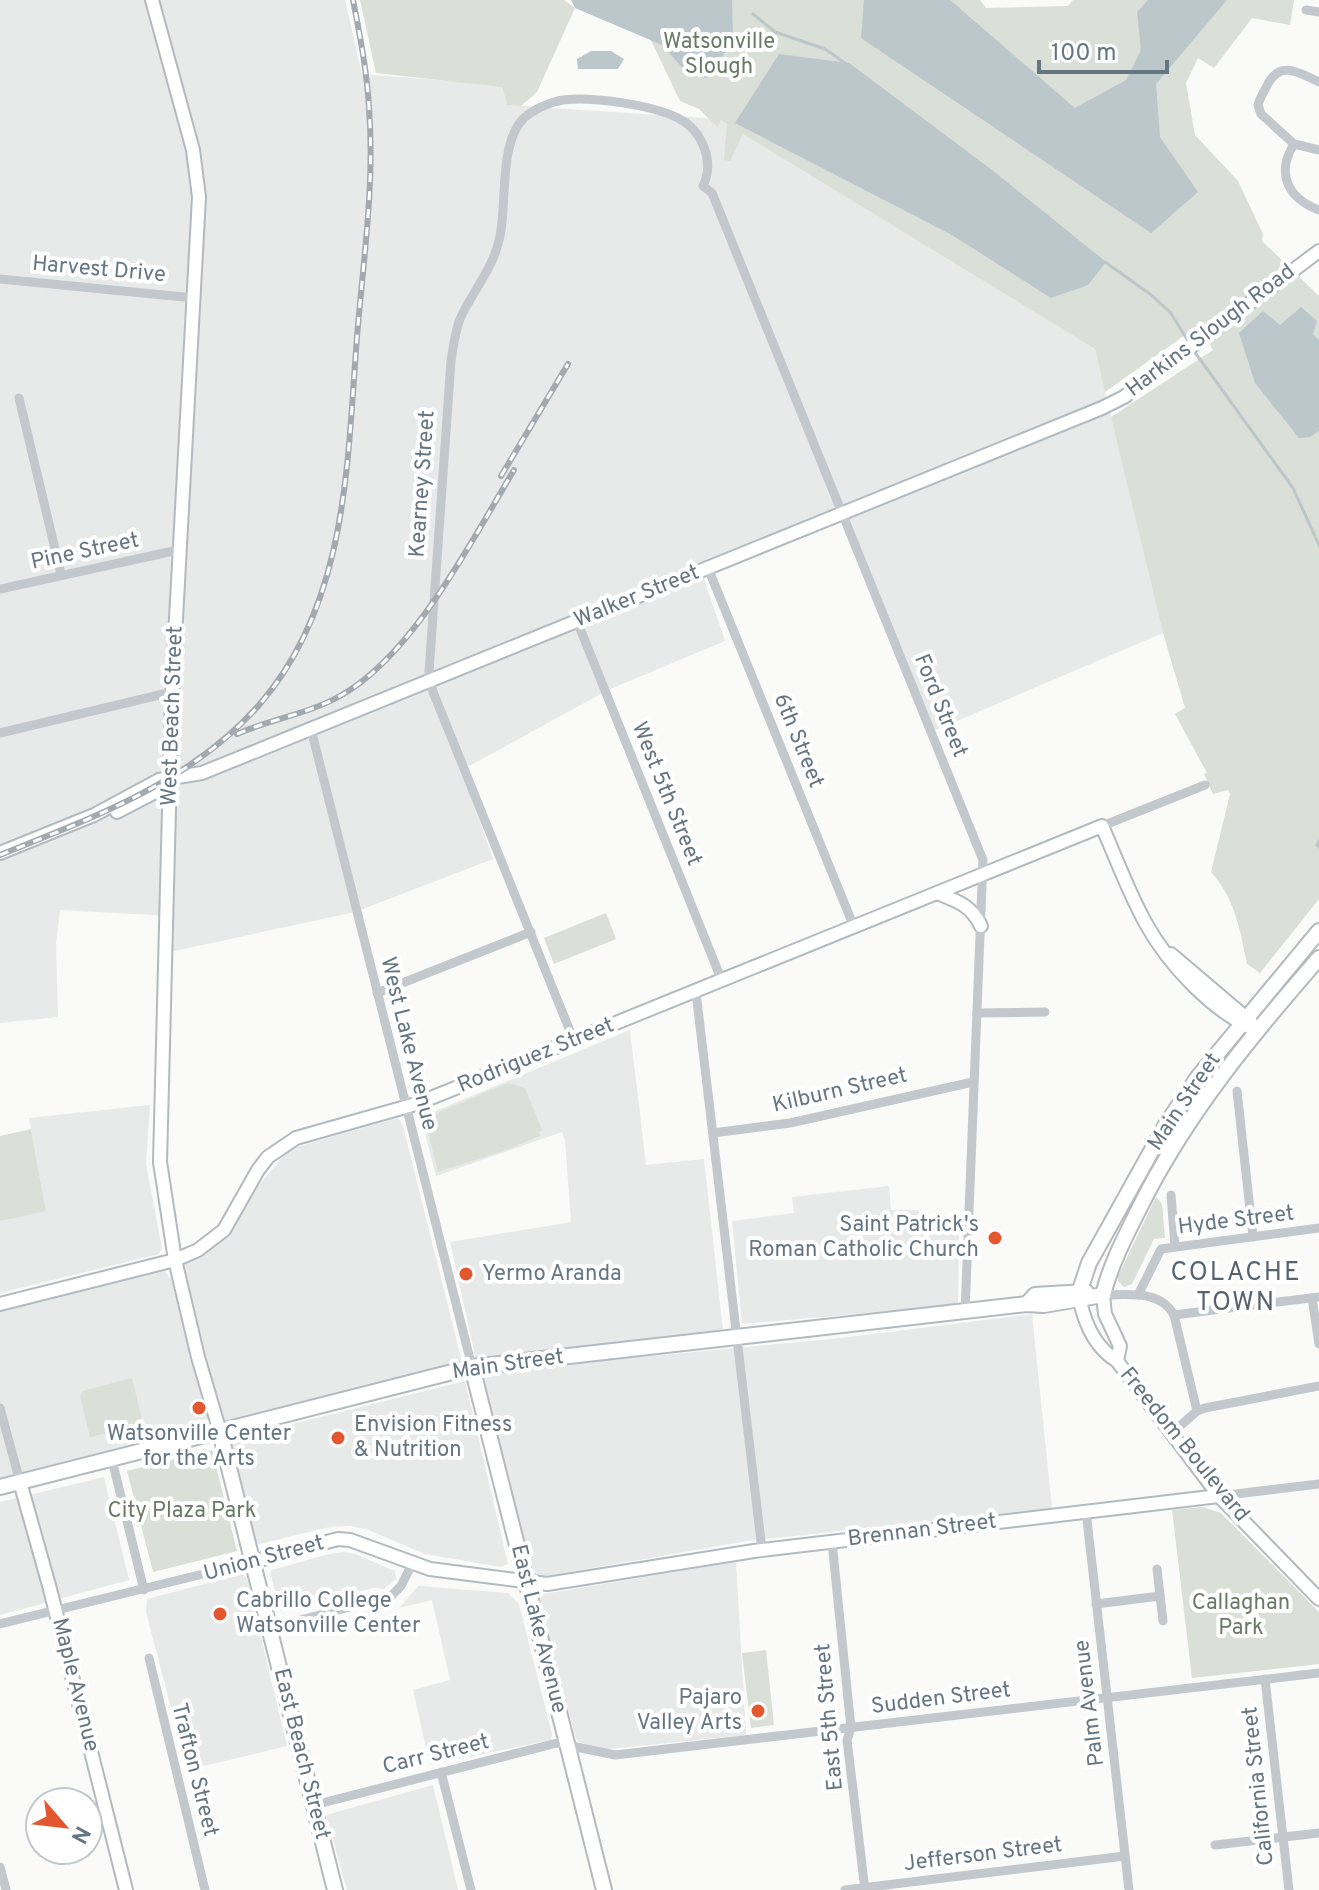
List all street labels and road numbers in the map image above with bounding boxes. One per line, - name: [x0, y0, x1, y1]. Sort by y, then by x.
- street label: Harvest Drive: [31, 251, 167, 289]
- street label: Harkins Slough Road: [1121, 259, 1301, 403]
- street label: Kearney Street: [404, 409, 442, 559]
- street label: Pine Street: [29, 527, 141, 577]
- street label: Walker Street: [570, 560, 704, 634]
- street label: West Beach Street: [156, 625, 190, 807]
- street label: Ford Street: [907, 650, 973, 762]
- street label: 6th Street: [767, 690, 829, 792]
- street label: West 5th Street: [625, 718, 707, 870]
- street label: West Lake Avenue: [373, 954, 443, 1134]
- street label: Rodriguez Street: [454, 1012, 618, 1100]
- street label: Main Street: [1142, 1048, 1228, 1156]
- street label: Kilburn Street: [770, 1062, 910, 1120]
- street label: Hyde Street: [1176, 1200, 1296, 1242]
- street label: Main Street: [451, 1344, 565, 1386]
- street label: Freedom Boulevard: [1113, 1362, 1255, 1528]
- street label: Brennan Street: [846, 1508, 998, 1554]
- street label: Union Street: [201, 1530, 327, 1588]
- street label: East Lake Avenue: [504, 1542, 572, 1716]
- street label: Maple Avenue: [45, 1615, 105, 1755]
- street label: Palm Avenue: [1069, 1638, 1111, 1768]
- street label: East 5th Street: [810, 1642, 850, 1792]
- street label: East Beach Street: [267, 1666, 335, 1842]
- street label: Sudden Street: [870, 1677, 1012, 1721]
- street label: Trafton Street: [164, 1701, 224, 1839]
- street label: California Street: [1237, 1705, 1281, 1867]
- street label: Carr Street: [380, 1729, 492, 1781]
- street label: Jefferson Street: [902, 1832, 1064, 1878]

